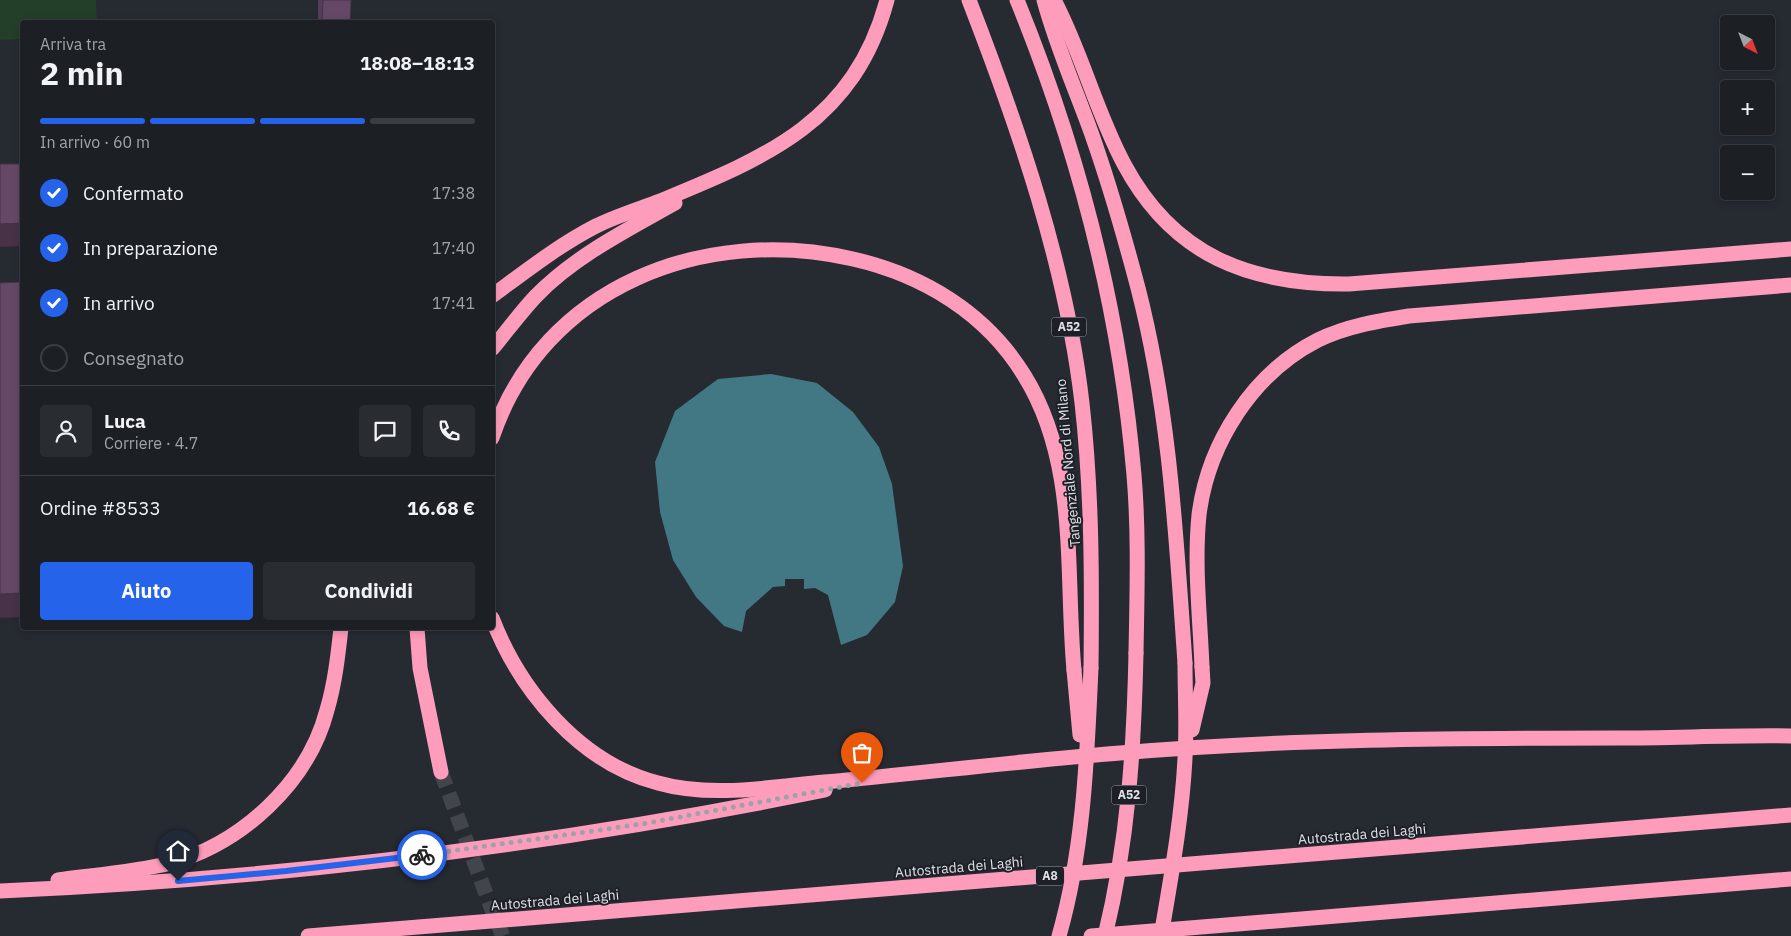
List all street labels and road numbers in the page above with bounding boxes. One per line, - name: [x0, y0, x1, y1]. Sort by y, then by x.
- road number: A52: [1052, 318, 1086, 337]
- street label: Tangenziale Nord di Milano: [1052, 378, 1084, 548]
- road number: A52: [1112, 786, 1146, 804]
- street label: Autostrada dei Laghi: [1297, 819, 1427, 849]
- street label: Autostrada dei Laghi: [894, 852, 1024, 882]
- road number: A8: [1036, 866, 1064, 886]
- street label: Autostrada dei Laghi: [490, 885, 620, 915]

